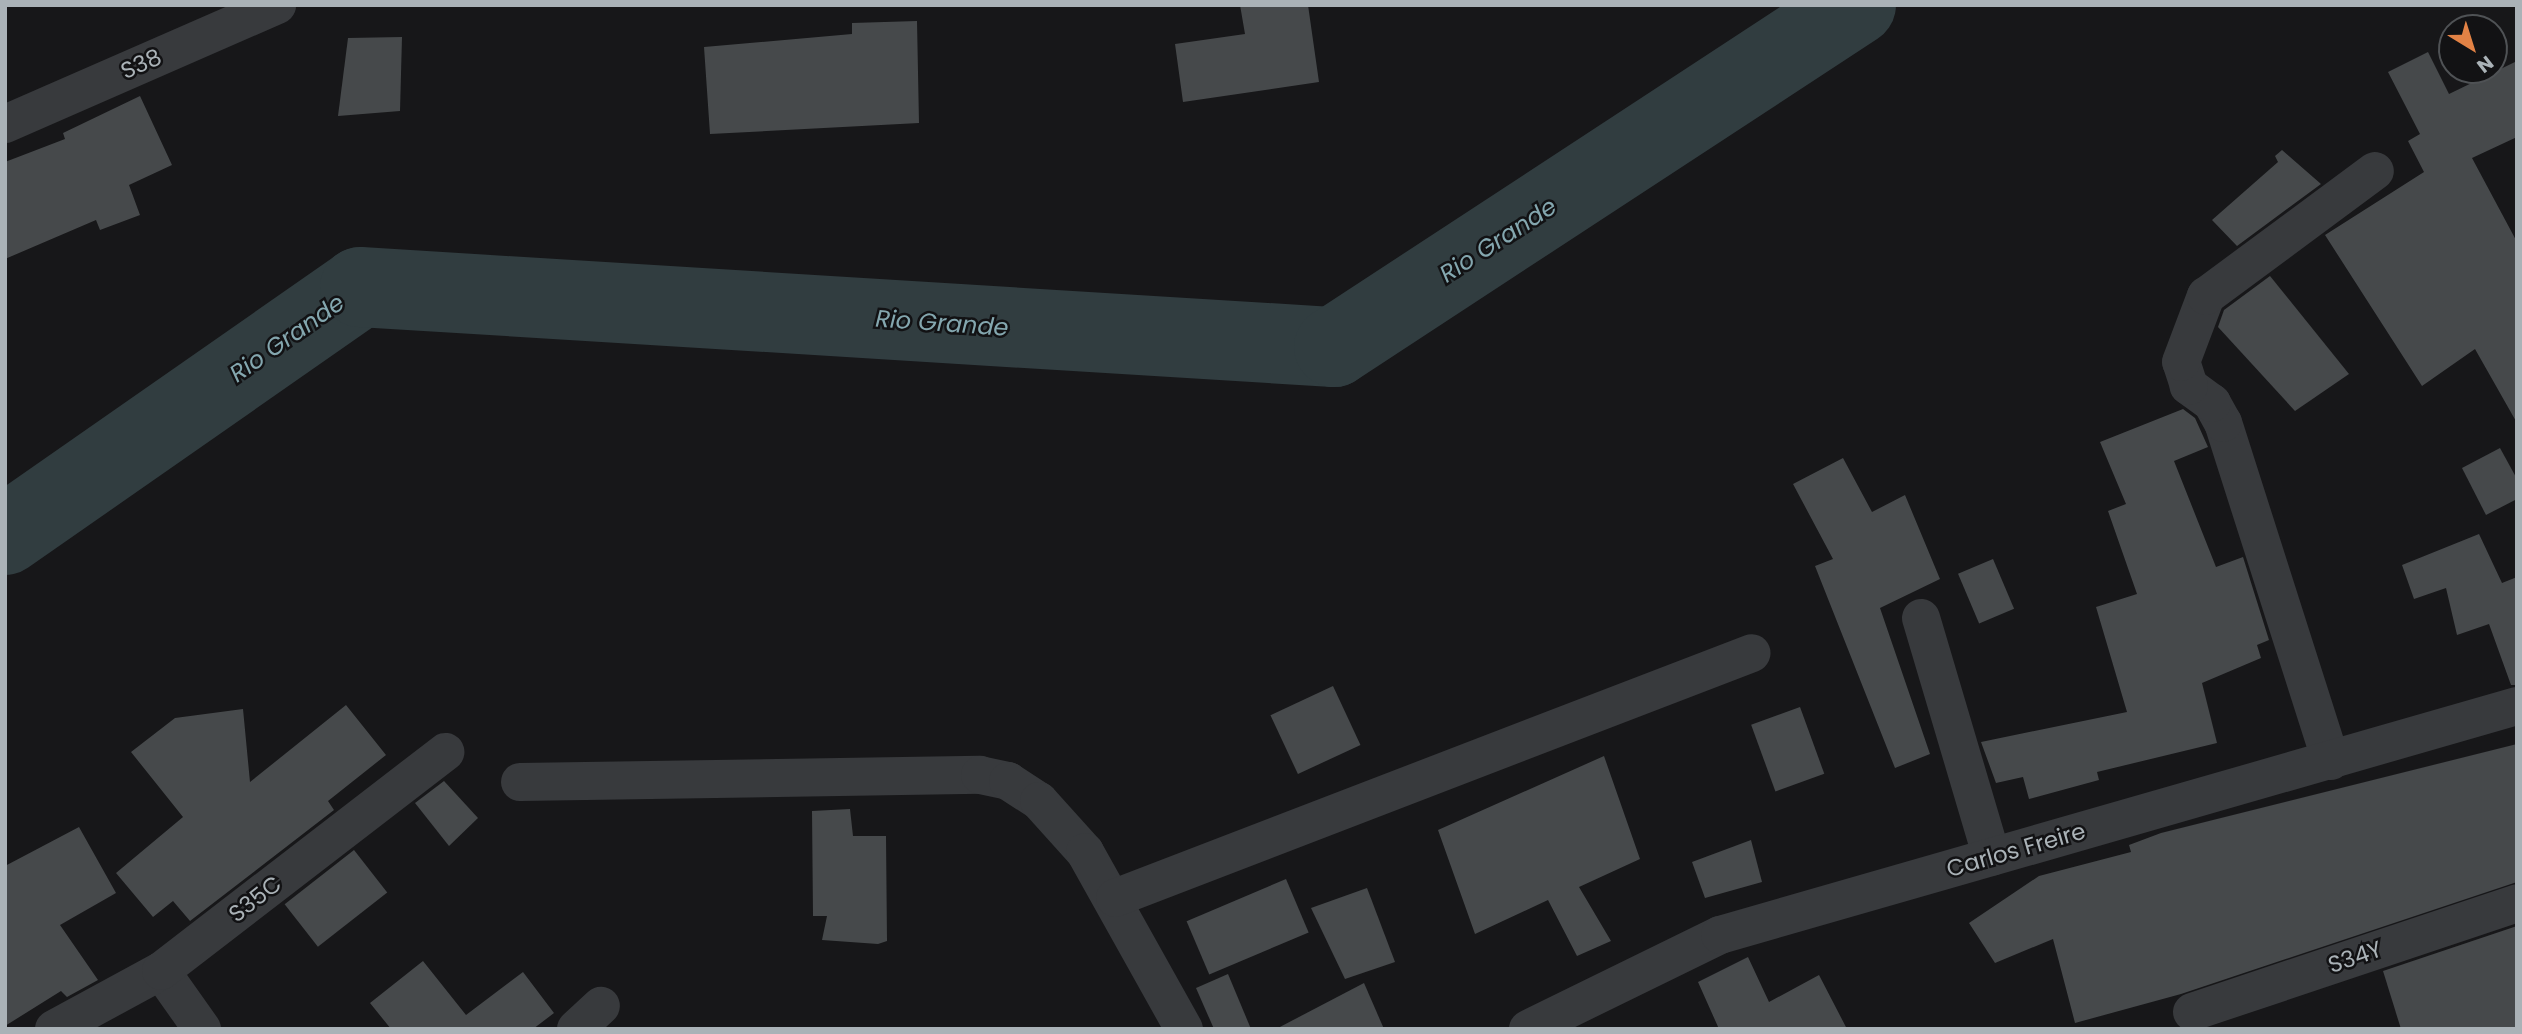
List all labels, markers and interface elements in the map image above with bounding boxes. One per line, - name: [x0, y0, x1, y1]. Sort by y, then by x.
- north arrow: [2438, 14, 2508, 84]
- street label: S38: [116, 43, 166, 85]
- text: N: [2471, 49, 2499, 79]
- water label: Rio Grande: [1434, 192, 1562, 288]
- water label: Rio Grande: [224, 288, 350, 388]
- water label: Rio Grande: [874, 304, 1010, 342]
- street label: Carlos Freire: [1943, 817, 2089, 883]
- street label: S35C: [223, 870, 287, 928]
- street label: S34Y: [2325, 935, 2385, 979]

